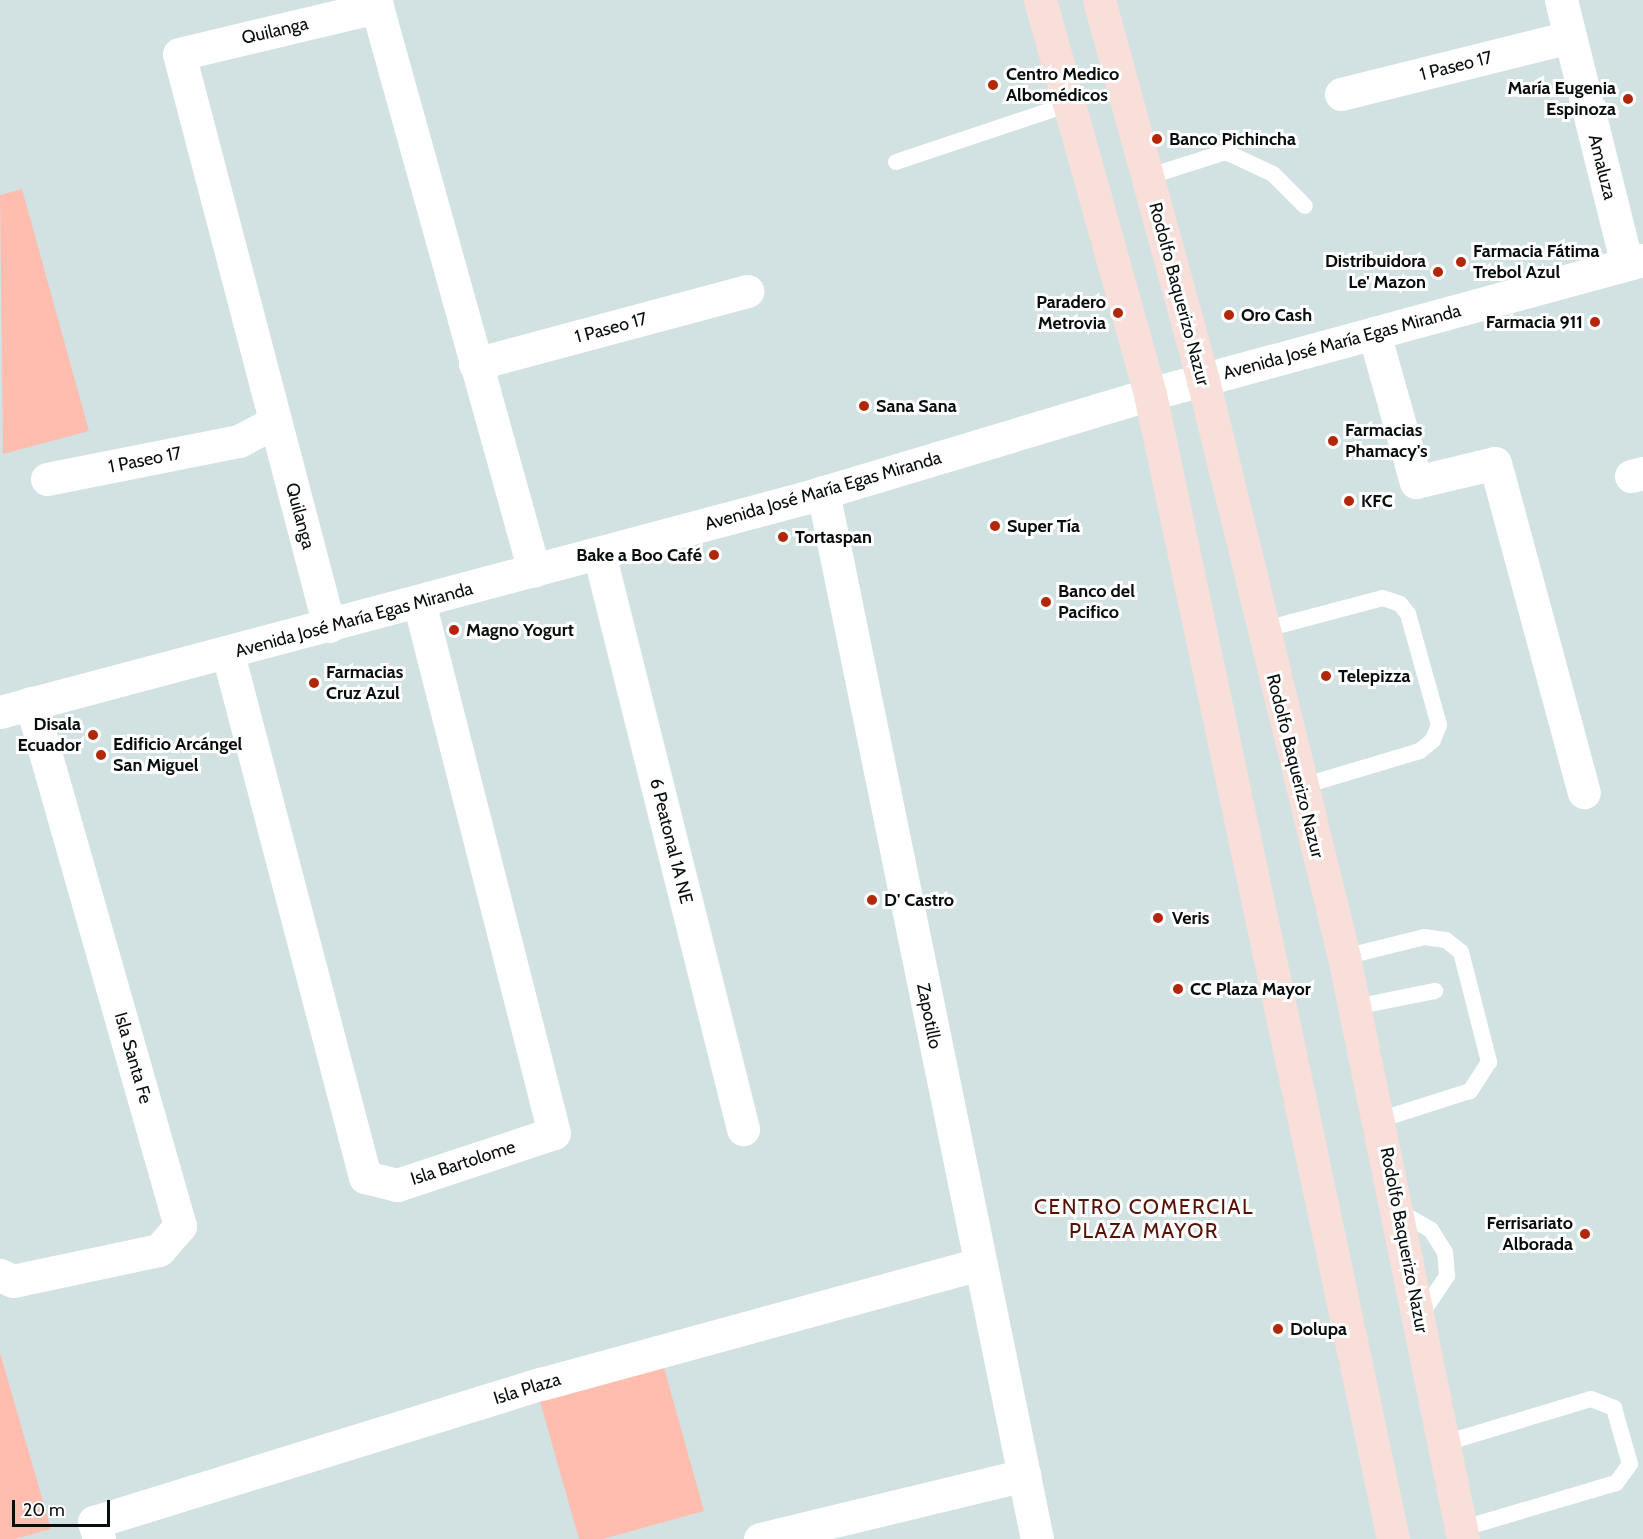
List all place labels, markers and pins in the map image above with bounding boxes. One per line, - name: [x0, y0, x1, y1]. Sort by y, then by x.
- place label: Centro Medico Albomédicos: [1006, 64, 1119, 106]
- marker: Centro Medico Albomédicos: [984, 76, 1002, 94]
- place label: María Eugenia Espinoza: [1507, 78, 1616, 121]
- marker: María Eugenia Espinoza: [1621, 92, 1635, 106]
- place label: Banco Pichincha: [1169, 128, 1296, 150]
- marker: Banco Pichincha: [1150, 132, 1164, 146]
- place label: Farmacia Fátima Trebol Azul: [1473, 241, 1599, 284]
- place label: Distribuidora Le' Mazon: [1325, 251, 1426, 294]
- marker: Farmacia Fátima Trebol Azul: [1454, 255, 1468, 269]
- marker: Distribuidora Le' Mazon: [1431, 265, 1445, 279]
- place label: Paradero Metrovia: [1036, 292, 1106, 334]
- place label: Oro Cash: [1241, 304, 1312, 326]
- marker: Paradero Metrovia: [1111, 306, 1125, 320]
- marker: Oro Cash: [1222, 308, 1236, 322]
- place label: Farmacia 911: [1486, 311, 1583, 333]
- marker: Farmacia 911: [1588, 315, 1602, 329]
- place label: Sana Sana: [876, 395, 957, 417]
- marker: Sana Sana: [857, 399, 871, 413]
- place label: Farmacias Phamacy's: [1345, 420, 1428, 462]
- marker: Farmacias Phamacy's: [1326, 434, 1340, 448]
- place label: KFC: [1361, 490, 1393, 512]
- marker: KFC: [1342, 494, 1356, 508]
- place label: Super Tía: [1007, 515, 1080, 537]
- marker: Super Tía: [988, 519, 1002, 533]
- place label: Tortaspan: [795, 526, 872, 548]
- marker: Tortaspan: [776, 530, 790, 544]
- place label: Bake a Boo Café: [576, 544, 702, 566]
- marker: Bake a Boo Café: [707, 548, 721, 562]
- place label: Banco del Pacifico: [1058, 581, 1135, 624]
- marker: Banco del Pacifico: [1039, 595, 1053, 609]
- place label: Magno Yogurt: [466, 619, 574, 641]
- marker: Magno Yogurt: [447, 623, 461, 637]
- place label: Farmacias Cruz Azul: [326, 662, 403, 704]
- place label: Telepizza: [1338, 665, 1410, 687]
- marker: Telepizza: [1319, 669, 1333, 683]
- marker: Farmacias Cruz Azul: [307, 676, 321, 690]
- place label: Disala Ecuador: [17, 714, 81, 756]
- marker: Disala Ecuador: [86, 728, 100, 742]
- place label: Edificio Arcángel San Miguel: [113, 734, 242, 777]
- marker: Edificio Arcángel San Miguel: [94, 748, 108, 762]
- place label: D' Castro: [884, 889, 954, 911]
- marker: D' Castro: [865, 893, 879, 907]
- place label: Veris: [1172, 907, 1209, 929]
- marker: Veris: [1149, 909, 1167, 927]
- place label: CC Plaza Mayor: [1190, 978, 1311, 1000]
- marker: CC Plaza Mayor: [1171, 982, 1185, 996]
- place label: Ferrisariato Alborada: [1487, 1213, 1573, 1256]
- marker: Ferrisariato Alborada: [1578, 1227, 1592, 1241]
- place label: Dolupa: [1290, 1318, 1347, 1340]
- marker: Dolupa: [1271, 1322, 1285, 1336]

